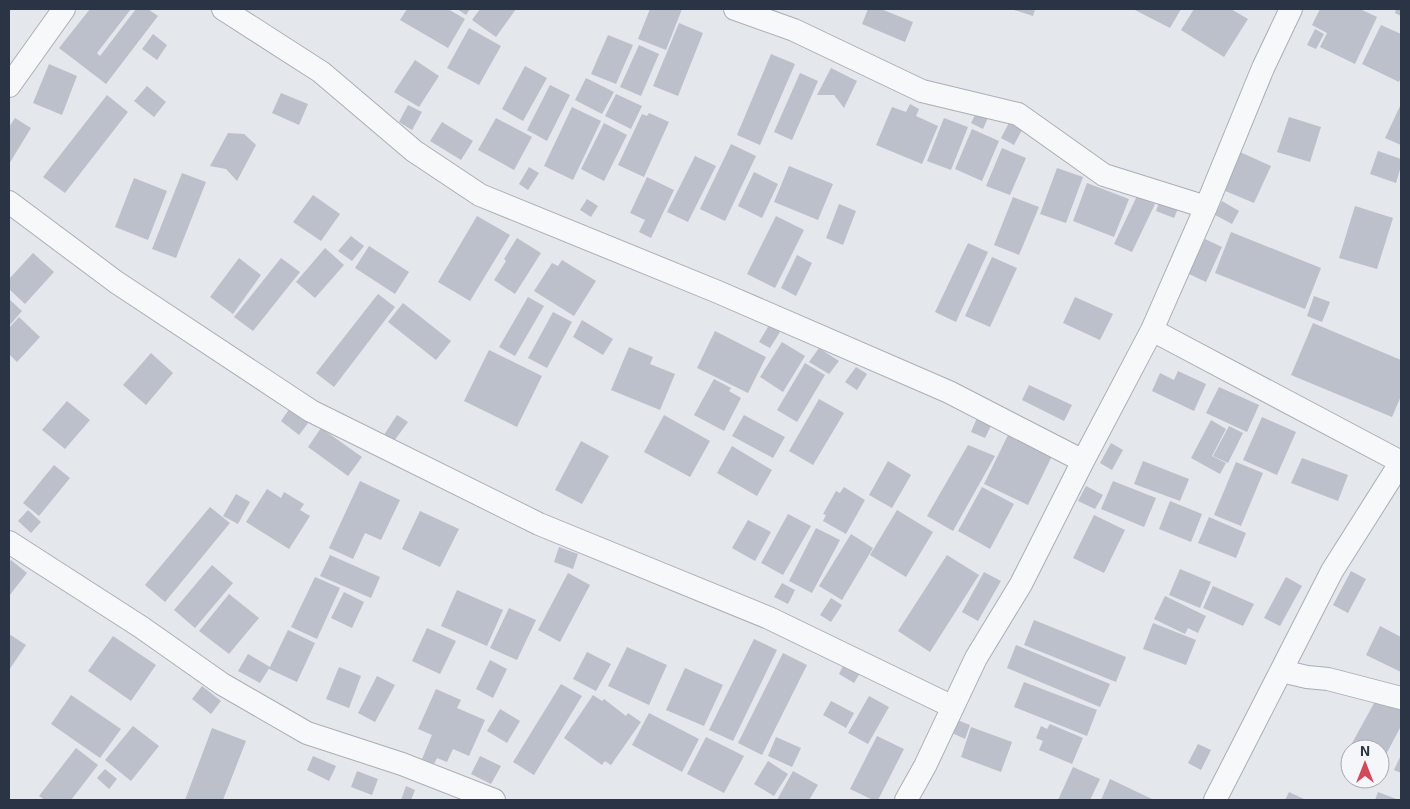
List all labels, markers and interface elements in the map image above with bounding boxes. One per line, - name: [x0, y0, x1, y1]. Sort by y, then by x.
- north arrow: [1340, 739, 1390, 789]
- text: N: [1360, 742, 1370, 759]

